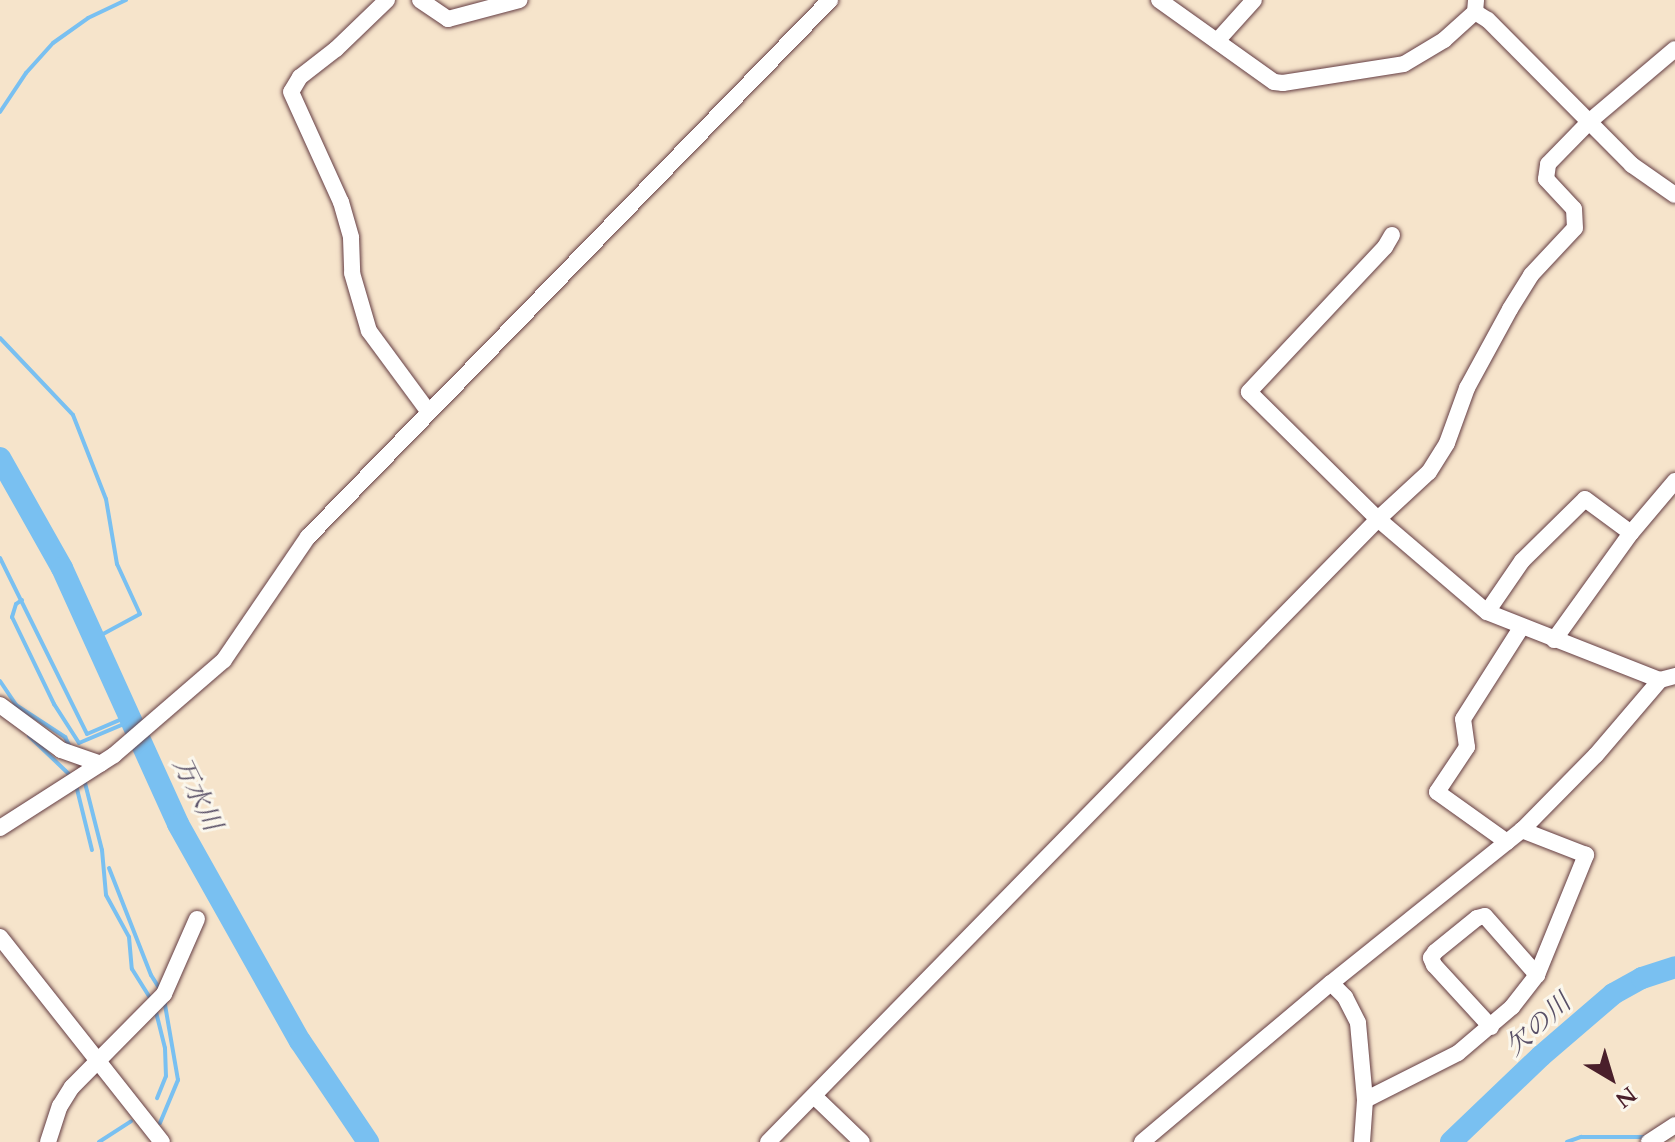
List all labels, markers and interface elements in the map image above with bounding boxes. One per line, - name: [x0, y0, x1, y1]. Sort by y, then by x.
- water label: 万水川: [166, 752, 228, 836]
- water label: 欠の川: [1499, 987, 1577, 1063]
- north arrow: [1571, 1038, 1651, 1118]
- text: N: [1609, 1079, 1643, 1115]

